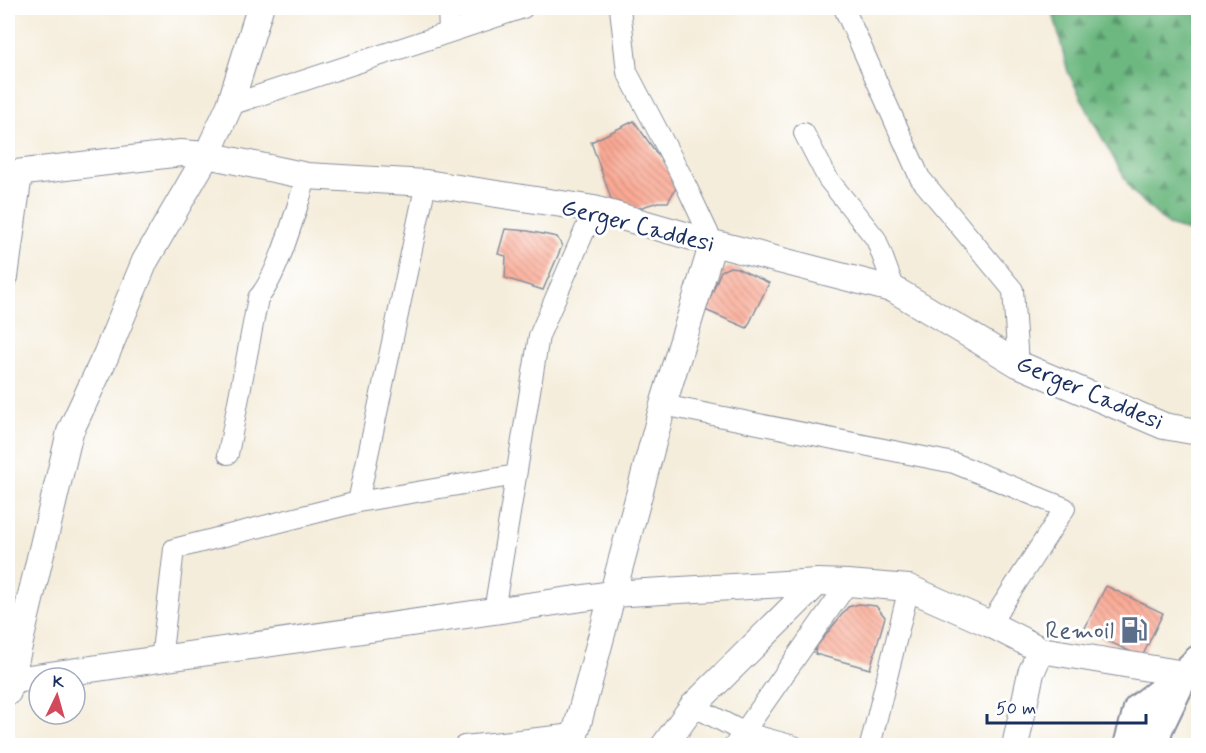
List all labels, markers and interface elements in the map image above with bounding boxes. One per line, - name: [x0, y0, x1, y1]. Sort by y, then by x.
- street label: Gerger Caddesi: [557, 192, 718, 262]
- street label: Gerger Caddesi: [1010, 348, 1168, 440]
- fuel station icon: Remoil: [1119, 615, 1149, 645]
- place label: Remoil: [1045, 616, 1114, 647]
- north arrow: [27, 666, 87, 726]
- text: K: [52, 672, 65, 694]
- scale bar: [987, 687, 1146, 725]
- text: 50 m: [996, 697, 1036, 721]

